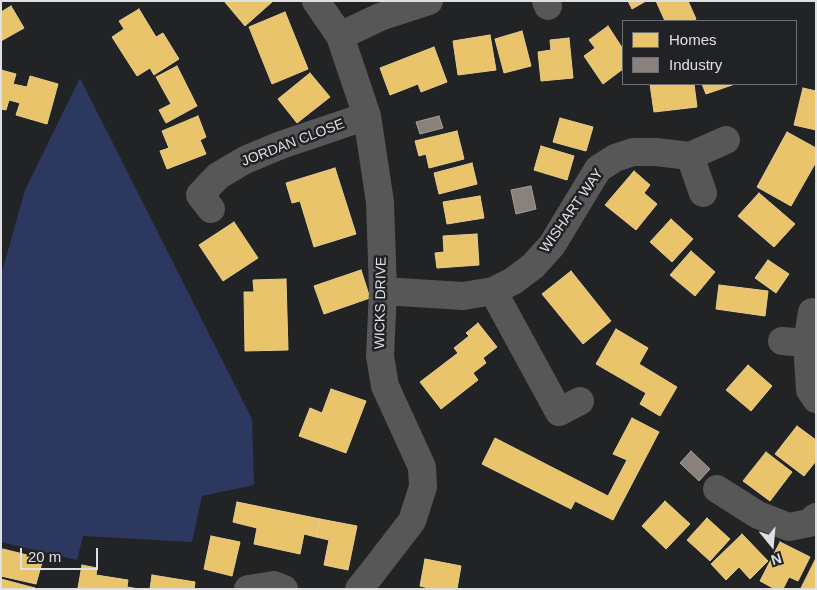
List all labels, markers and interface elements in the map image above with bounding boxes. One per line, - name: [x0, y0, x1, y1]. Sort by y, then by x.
- legend: [622, 20, 797, 85]
- text: Homes: [669, 31, 717, 48]
- text: Industry: [669, 56, 722, 73]
- street label: JORDAN CLOSE: [239, 116, 347, 170]
- street label: WISHART WAY: [537, 166, 607, 256]
- street label: WICKS DRIVE: [372, 257, 390, 349]
- north arrow: [747, 520, 797, 570]
- scale bar: [22, 538, 100, 570]
- text: 20 m: [28, 548, 61, 565]
- text: N: [769, 550, 784, 568]

